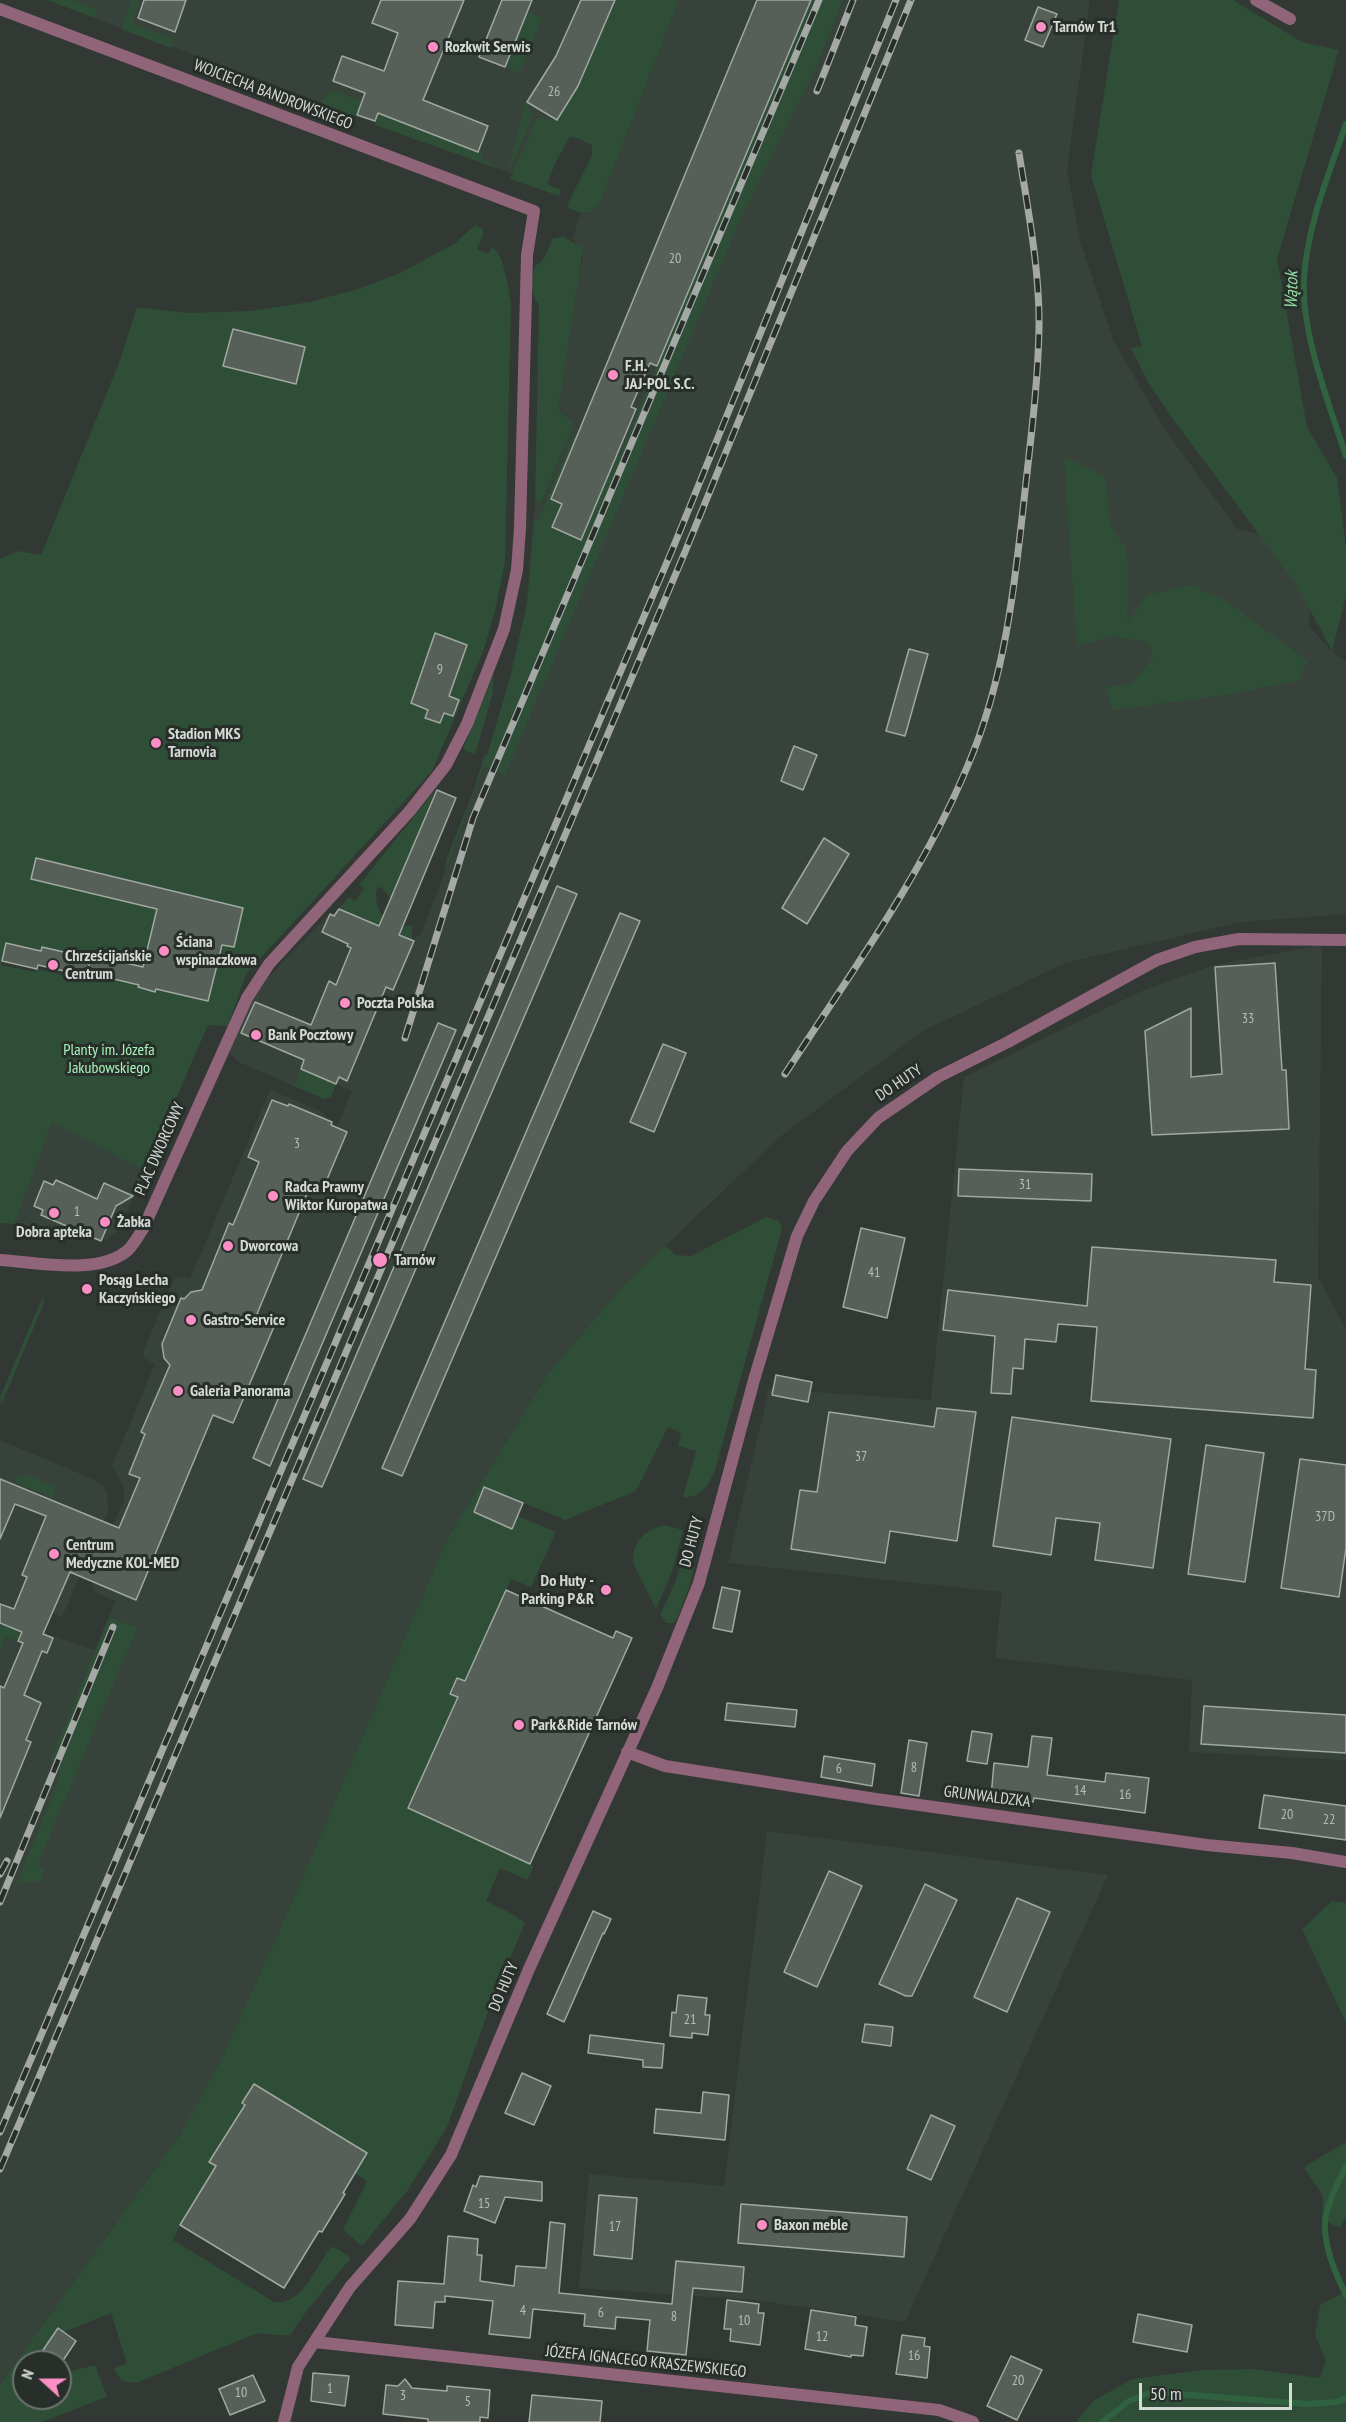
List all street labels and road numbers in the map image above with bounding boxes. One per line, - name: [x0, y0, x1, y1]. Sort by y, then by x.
- street label: WOJCIECHA BANDROWSKIEGO: [191, 56, 355, 134]
- street label: DO HUTY: [872, 1061, 926, 1105]
- street label: PLAC DWORCOWY: [131, 1099, 189, 1199]
- street label: DO HUTY: [676, 1515, 708, 1569]
- street label: GRUNWALDZKA: [943, 1782, 1031, 1812]
- street label: DO HUTY: [485, 1959, 523, 2015]
- street label: JÓZEFA IGNACEGO KRASZEWSKIEGO: [545, 2342, 747, 2382]

